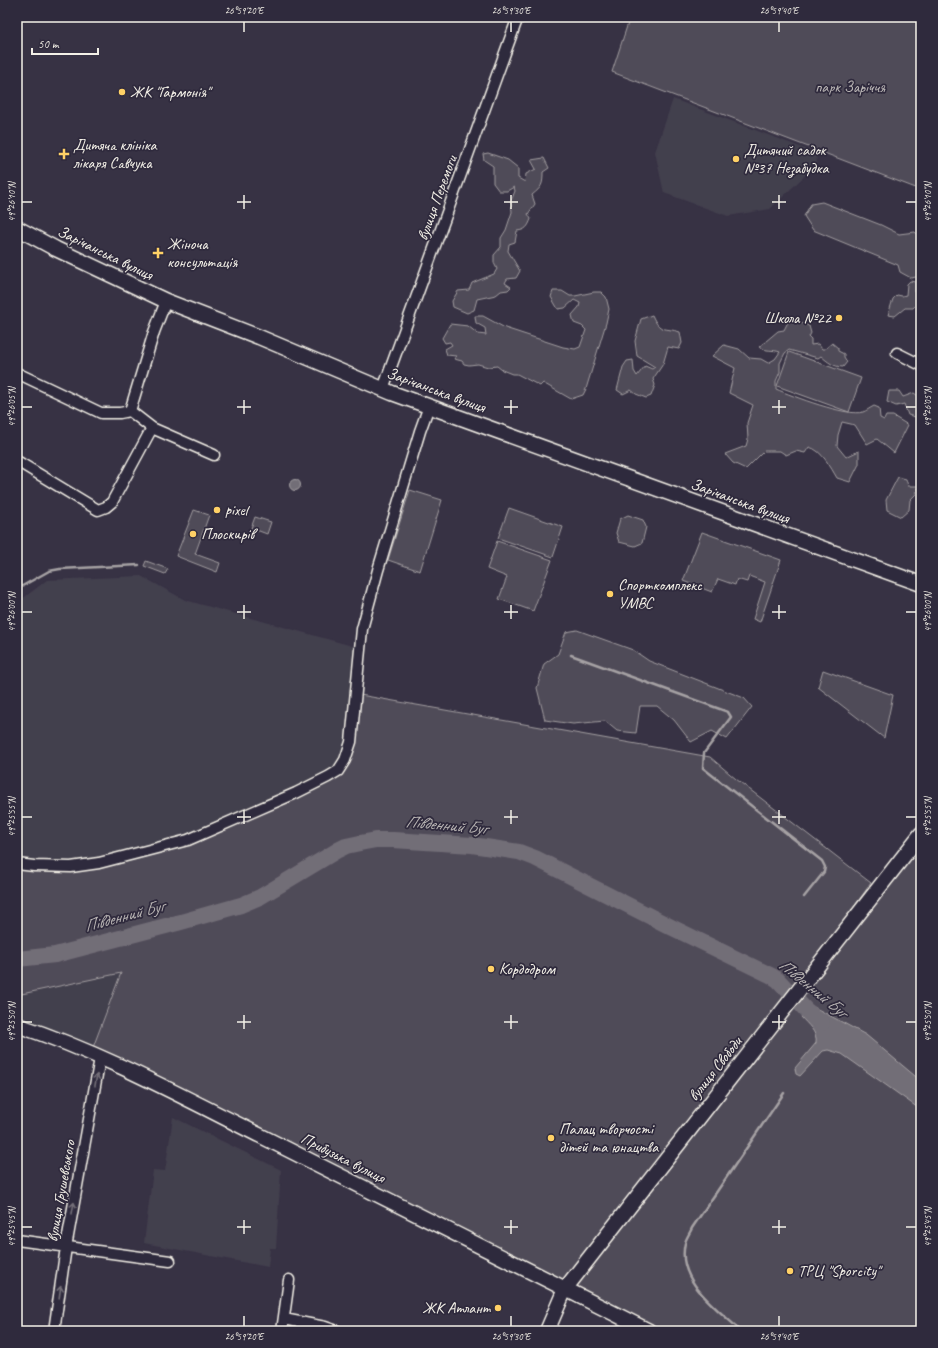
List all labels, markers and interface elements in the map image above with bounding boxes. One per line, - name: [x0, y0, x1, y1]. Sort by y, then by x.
- text: 26°59'20"E: [225, 4, 265, 17]
- text: 26°59'30"E: [492, 4, 532, 17]
- text: 26°59'40"E: [760, 4, 800, 17]
- scale bar: [32, 30, 98, 56]
- text: 50 m: [38, 36, 60, 52]
- park label: парк Заріччя: [815, 77, 886, 97]
- place label: ЖК "Гармонія": [130, 82, 213, 102]
- marker: ЖК "Гармонія": [117, 87, 127, 97]
- place label: Дитяча клініка лікаря Савчука: [73, 135, 158, 173]
- place label: Дитячий садок №37 Незабудка: [744, 140, 829, 178]
- marker: Дитяча клініка лікаря Савчука: [58, 148, 70, 160]
- street label: вулиця Перемоги: [412, 152, 462, 243]
- marker: Дитячий садок №37 Незабудка: [731, 154, 741, 164]
- text: 49°26'10"N: [5, 180, 18, 222]
- text: 49°26'10"N: [921, 180, 934, 222]
- street label: Зарічанська вулиця: [54, 221, 157, 285]
- place label: Жіноча консультація: [167, 234, 239, 272]
- marker: Жіноча консультація: [152, 247, 164, 259]
- place label: Школа №22: [764, 308, 833, 328]
- marker: Школа №22: [834, 313, 844, 323]
- street label: Зарічанська вулиця: [384, 363, 489, 417]
- text: 49°26'05"N: [5, 385, 18, 427]
- text: 49°26'05"N: [921, 385, 934, 427]
- street label: Зарічанська вулиця: [688, 474, 793, 528]
- place label: pixel: [225, 500, 251, 520]
- marker: pixel: [212, 505, 222, 515]
- place label: Плоскирів: [201, 524, 258, 544]
- marker: Плоскирів: [188, 529, 198, 539]
- place label: Спорткомплекс УМВС: [618, 575, 703, 613]
- marker: Спорткомплекс УМВС: [605, 589, 615, 599]
- text: 49°26'00"N: [5, 590, 18, 632]
- text: 49°26'00"N: [921, 590, 934, 632]
- text: 49°25'55"N: [5, 795, 18, 837]
- text: 49°25'55"N: [921, 795, 934, 837]
- water label: Південний Буг: [404, 811, 492, 839]
- water label: Південний Буг: [82, 894, 170, 937]
- water label: Південний Буг: [775, 954, 855, 1024]
- place label: Кордодром: [499, 959, 557, 979]
- marker: Кордодром: [486, 964, 496, 974]
- text: 49°25'50"N: [5, 1000, 18, 1042]
- text: 49°25'50"N: [921, 1000, 934, 1042]
- street label: вулиця Свободи: [684, 1032, 747, 1105]
- one-way arrow: [92, 1074, 100, 1087]
- place label: Палац творчості дітей та юнацтва: [559, 1119, 659, 1157]
- street label: Прибузька вулиця: [298, 1128, 390, 1188]
- marker: Палац творчості дітей та юнацтва: [546, 1133, 556, 1143]
- street label: вулиця Грушевського: [42, 1137, 80, 1243]
- one-way arrow: [69, 1202, 77, 1215]
- text: 49°25'45"N: [5, 1205, 18, 1247]
- text: 49°25'45"N: [921, 1205, 934, 1247]
- place label: ТРЦ "Sporcity": [798, 1261, 883, 1281]
- marker: ТРЦ "Sporcity": [785, 1266, 795, 1276]
- one-way arrow: [56, 1286, 64, 1299]
- place label: ЖК Атлант: [422, 1298, 492, 1318]
- marker: ЖК Атлант: [493, 1303, 503, 1313]
- text: 26°59'20"E: [225, 1330, 265, 1343]
- text: 26°59'30"E: [492, 1330, 532, 1343]
- text: 26°59'40"E: [760, 1330, 800, 1343]

